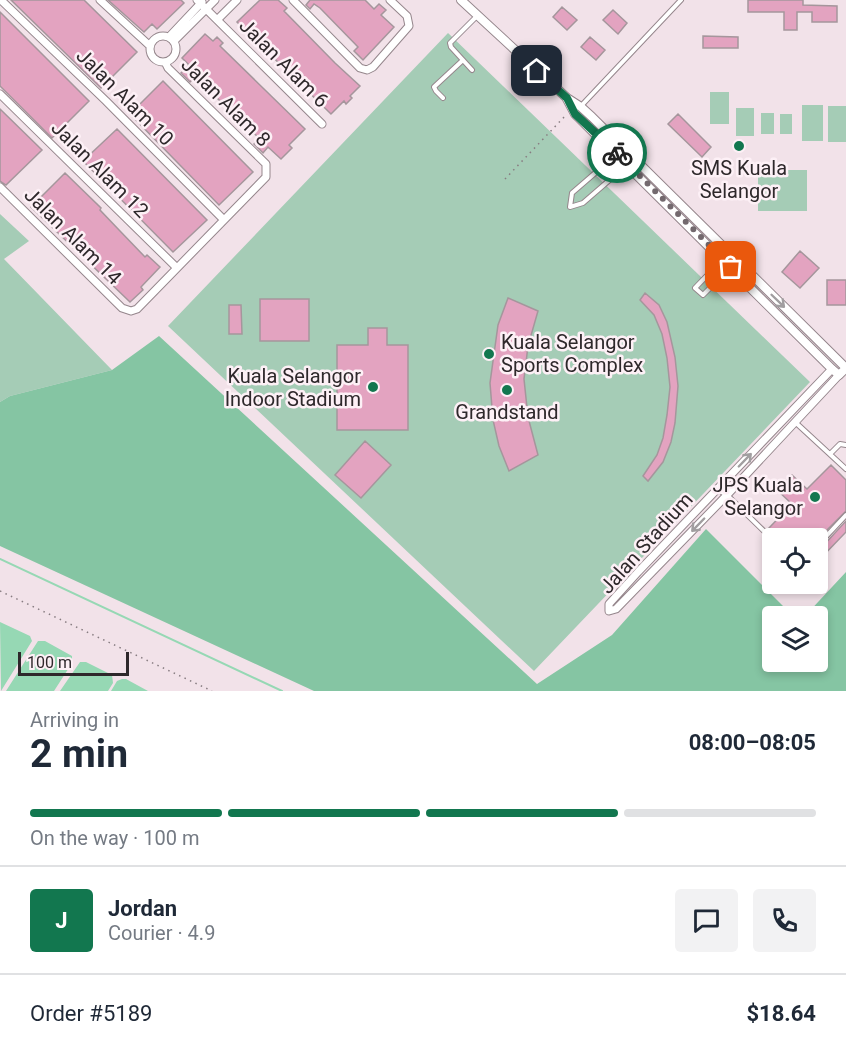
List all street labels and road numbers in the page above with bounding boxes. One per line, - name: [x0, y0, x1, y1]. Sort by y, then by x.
- street label: Jalan Alam 6: [234, 13, 334, 113]
- street label: Jalan Alam 10: [71, 43, 179, 151]
- street label: Jalan Alam 8: [176, 52, 276, 152]
- street label: Jalan Alam 12: [46, 115, 154, 223]
- street label: Jalan Alam 14: [19, 182, 127, 290]
- street label: Jalan Stadium: [594, 488, 698, 598]

